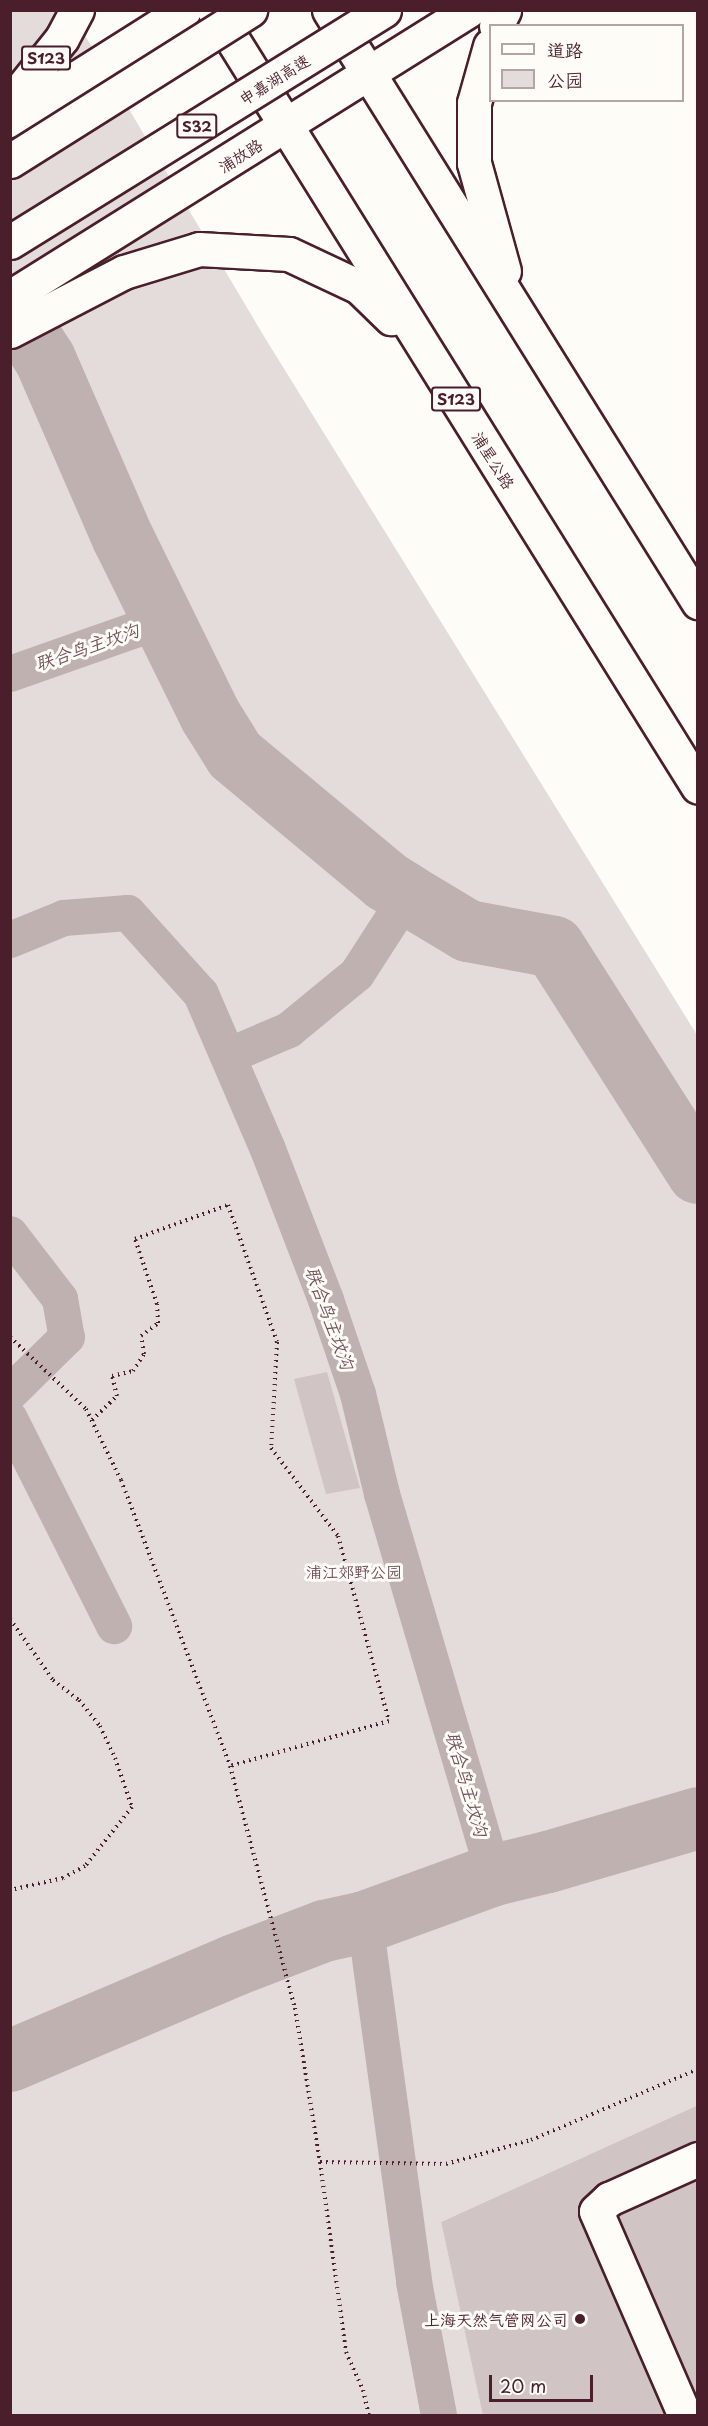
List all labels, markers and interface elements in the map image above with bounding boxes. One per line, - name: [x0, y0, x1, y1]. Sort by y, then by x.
- legend: [489, 24, 684, 102]
- text: 道路: [547, 36, 583, 63]
- road number: S123: [20, 46, 72, 70]
- street label: 申嘉湖高速: [235, 50, 313, 108]
- text: 公园: [547, 66, 583, 93]
- road number: S32: [176, 114, 218, 138]
- street label: 浦放路: [215, 134, 265, 176]
- road number: S123: [430, 387, 482, 411]
- street label: 浦星公路: [469, 428, 519, 492]
- water label: 联合鸟主坟沟: [32, 619, 142, 675]
- water label: 联合鸟主坟沟: [301, 1264, 359, 1372]
- park label: 浦江郊野公园: [306, 1561, 402, 1581]
- water label: 联合鸟主坟沟: [442, 1729, 492, 1839]
- place label: 上海天然气管网公司: [424, 2309, 568, 2329]
- marker: 上海天然气管网公司: [573, 2312, 587, 2326]
- scale bar: [492, 2363, 596, 2401]
- text: 20 m: [500, 2372, 546, 2399]

